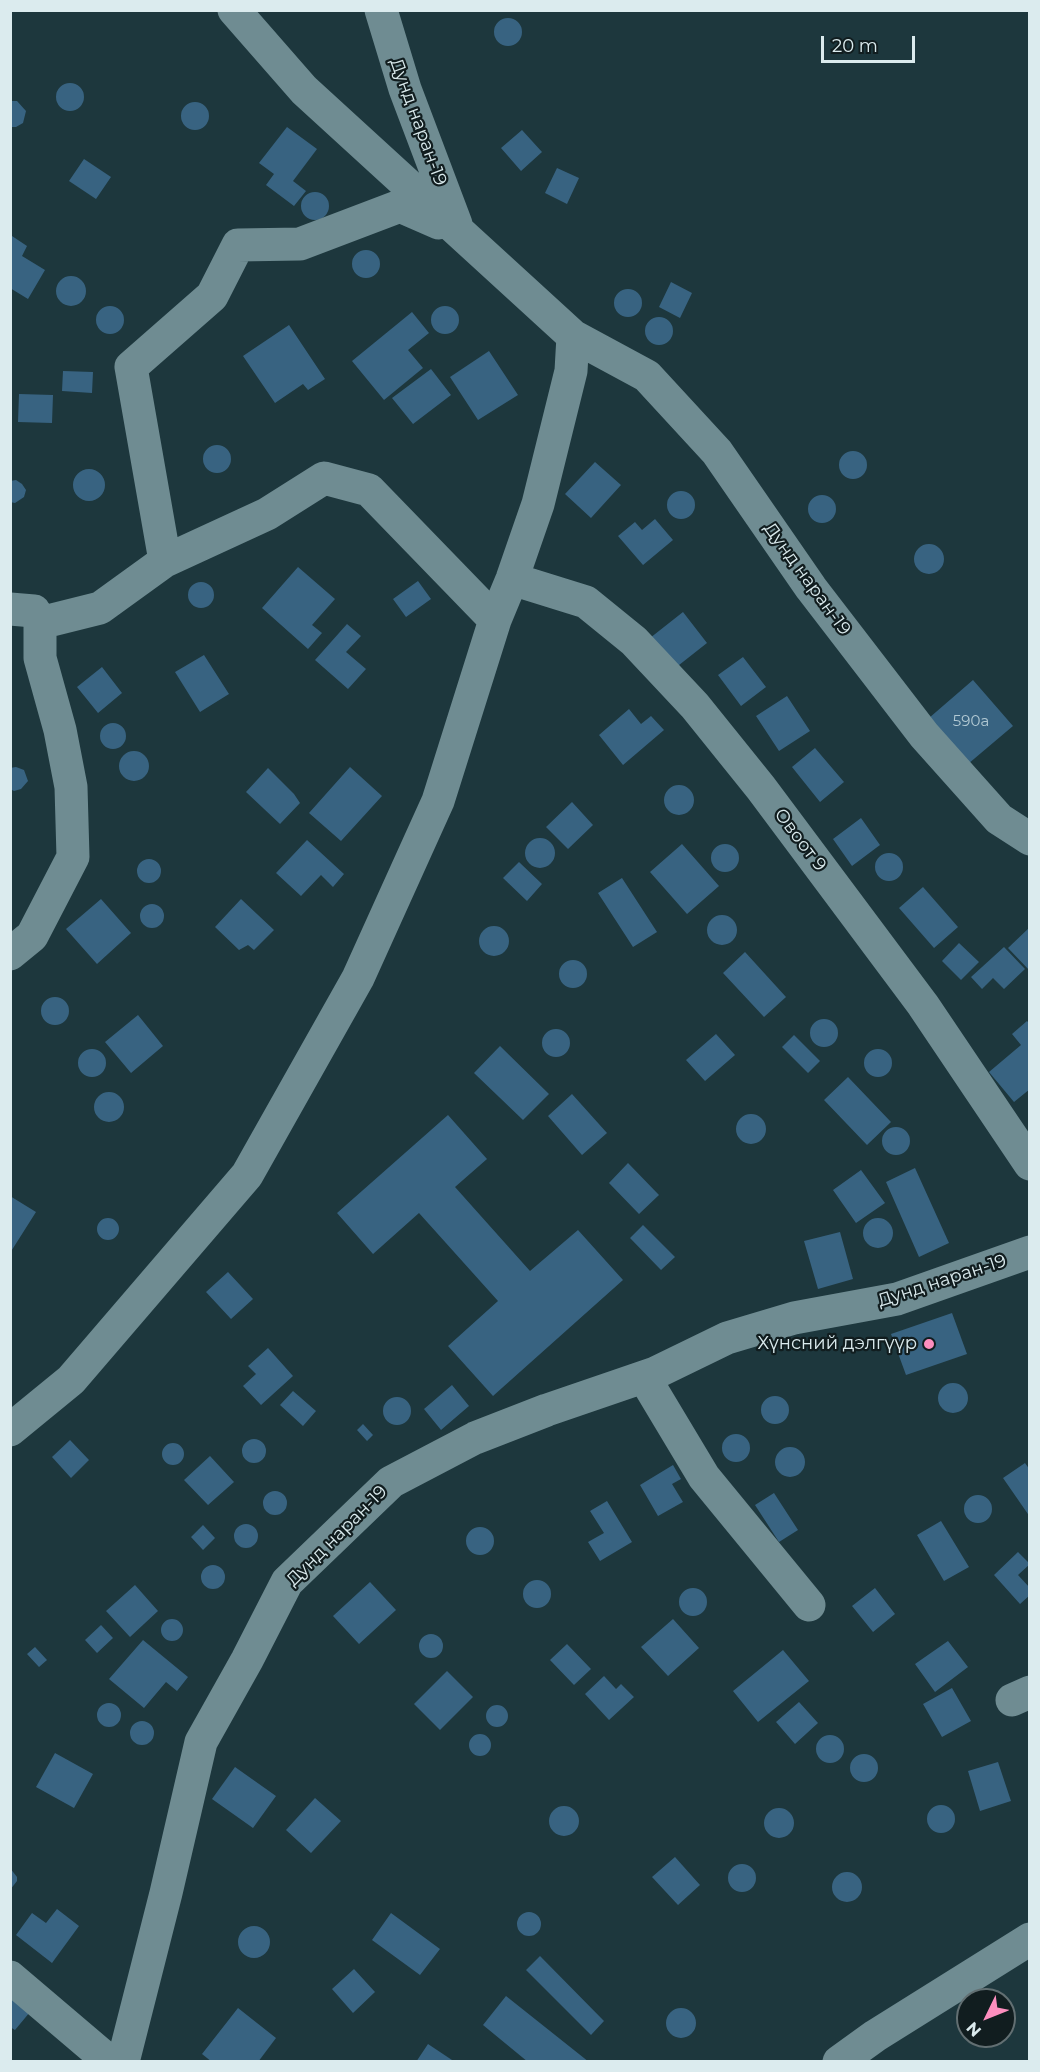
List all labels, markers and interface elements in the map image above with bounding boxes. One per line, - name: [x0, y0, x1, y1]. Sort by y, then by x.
- scale bar: [824, 24, 918, 62]
- text: 20 m: [832, 35, 878, 57]
- street label: Дунд наран-19: [385, 55, 451, 189]
- street label: Дунд наран-19: [759, 518, 855, 640]
- house number: 590а: [953, 713, 989, 731]
- street label: Овоот 9: [769, 804, 831, 876]
- street label: Дунд наран-19: [875, 1250, 1009, 1312]
- place label: Хүнсний дэлгүүр: [758, 1333, 917, 1355]
- marker: Хүнсний дэлгүүр: [922, 1337, 936, 1351]
- street label: Дунд наран-19: [282, 1481, 392, 1591]
- north arrow: [956, 1988, 1016, 2048]
- text: N: [963, 2018, 985, 2040]

